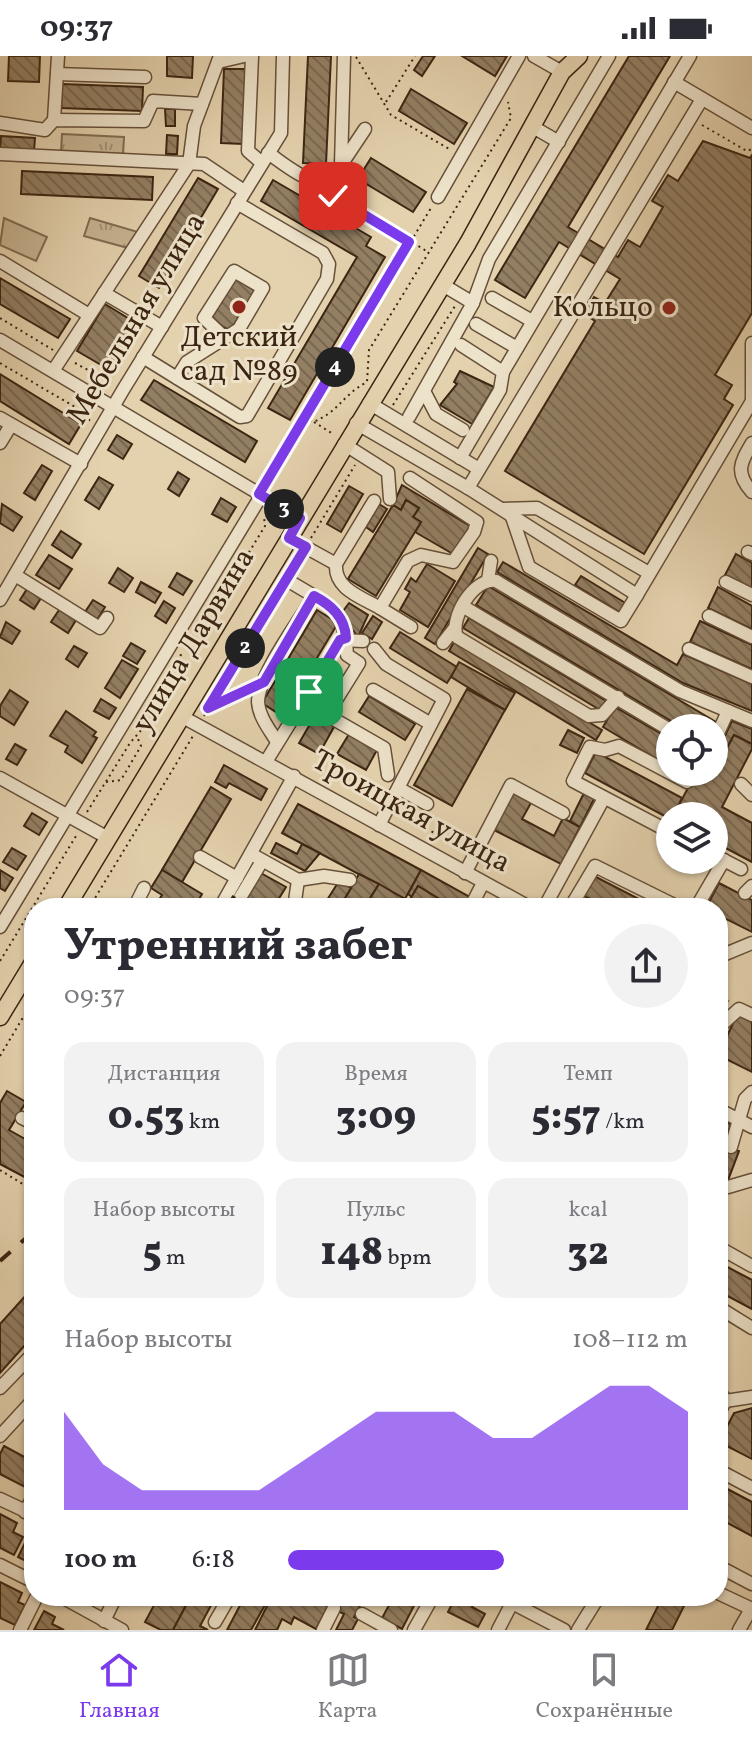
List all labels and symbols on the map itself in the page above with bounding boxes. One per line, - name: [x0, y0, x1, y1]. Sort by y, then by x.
- pin: [299, 162, 367, 230]
- street label: Мебельная улица: [57, 205, 217, 433]
- place label: Кольцо: [552, 287, 653, 329]
- marker: Детский сад №89: [230, 298, 248, 316]
- marker: Кольцо: [660, 299, 678, 317]
- place label: Детский сад №89: [180, 317, 298, 393]
- pin: 4: [315, 347, 355, 387]
- pin: 3: [264, 489, 304, 529]
- street label: улица Дарвина: [122, 541, 266, 741]
- pin: 2: [225, 628, 265, 668]
- pin: [275, 658, 343, 726]
- street label: Троицкая улица: [304, 740, 518, 884]

